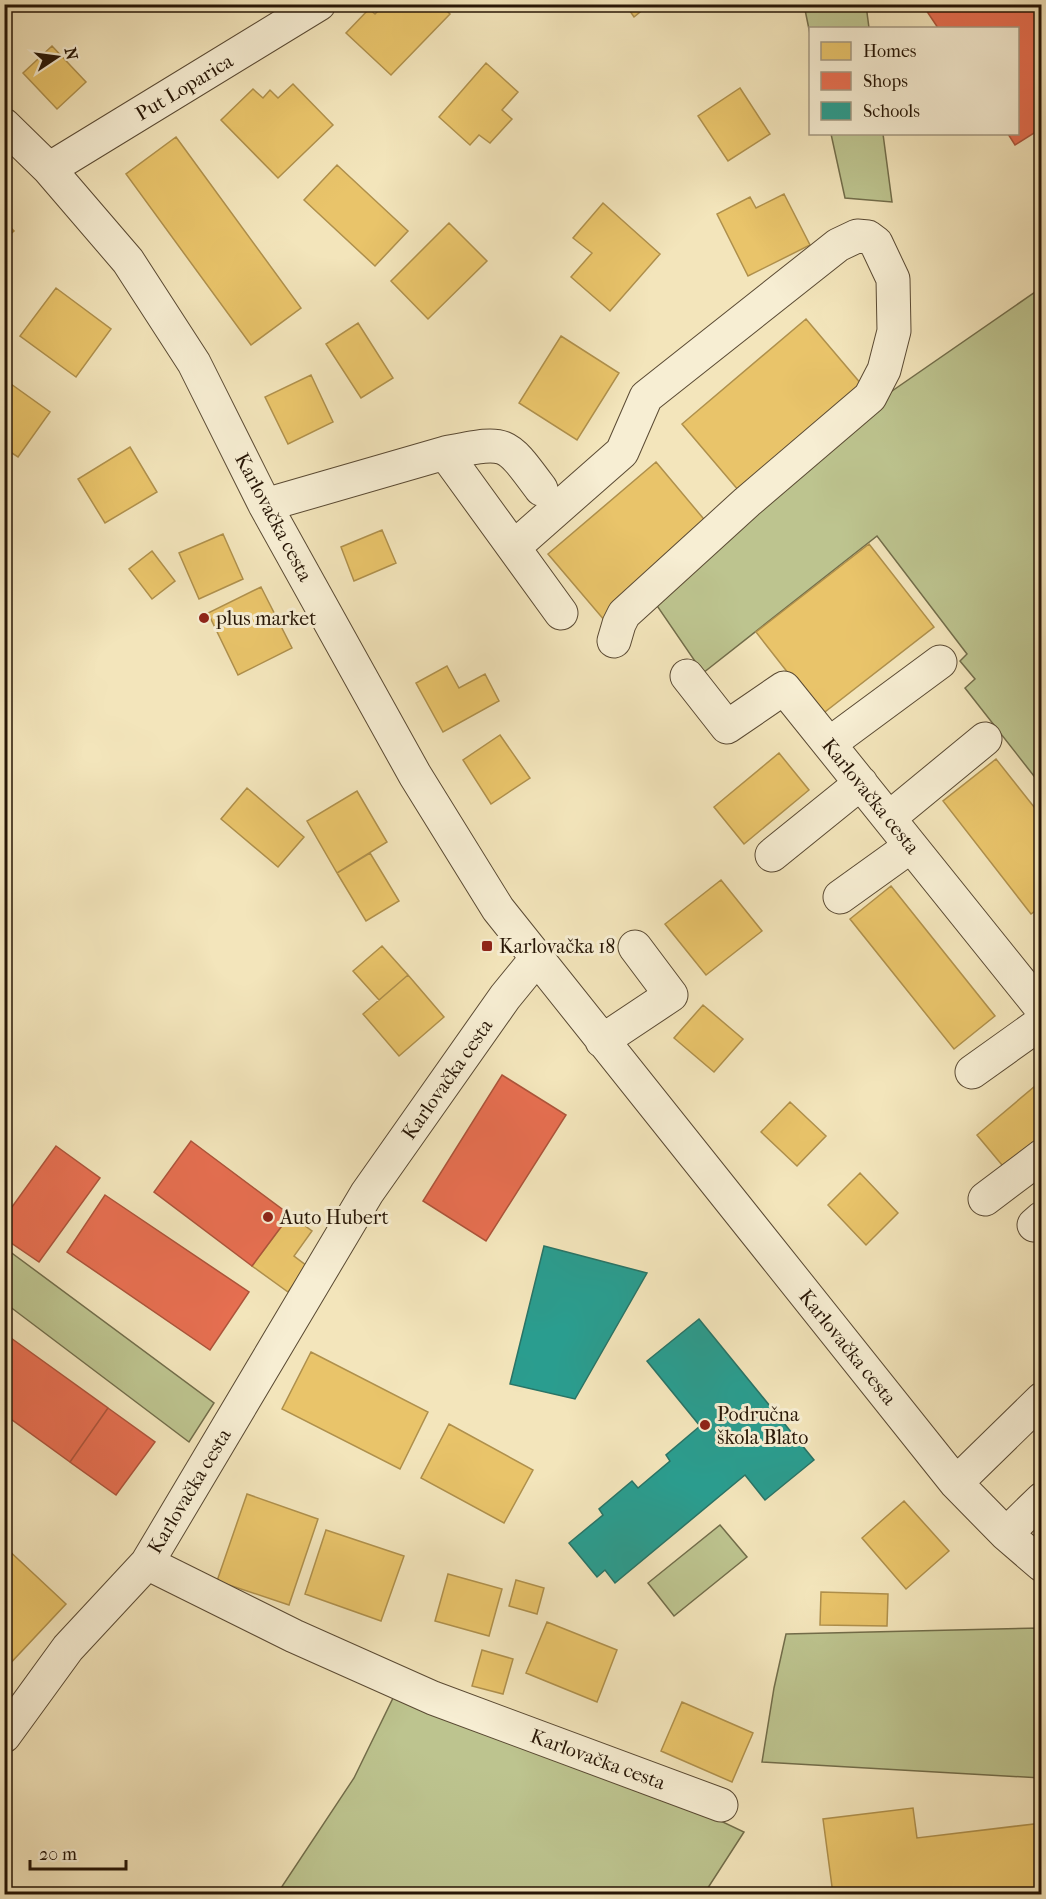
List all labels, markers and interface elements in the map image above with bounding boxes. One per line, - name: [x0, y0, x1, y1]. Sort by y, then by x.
- north arrow: [27, 27, 87, 87]
- legend: [809, 27, 1019, 135]
- text: Homes: [863, 41, 917, 62]
- text: N: [61, 46, 82, 63]
- street label: Put Loparica: [131, 49, 238, 125]
- text: Shops: [863, 71, 908, 92]
- text: Schools: [863, 101, 920, 122]
- street label: Karlovačka cesta: [230, 449, 317, 586]
- place label: plus market: [215, 607, 316, 630]
- marker: plus market: [197, 611, 211, 625]
- street label: Karlovačka cesta: [817, 734, 925, 859]
- place label: Karlovačka 18: [499, 935, 615, 958]
- marker: Karlovačka 18: [480, 939, 494, 953]
- street label: Karlovačka cesta: [397, 1014, 498, 1144]
- place label: Auto Hubert: [279, 1206, 389, 1229]
- marker: Auto Hubert: [261, 1210, 275, 1224]
- street label: Karlovačka cesta: [794, 1285, 902, 1410]
- place label: Područna škola Blato: [717, 1403, 808, 1449]
- marker: Područna škola Blato: [698, 1418, 712, 1432]
- street label: Karlovačka cesta: [143, 1424, 236, 1558]
- street label: Karlovačka cesta: [527, 1724, 669, 1795]
- scale bar: [30, 1833, 126, 1871]
- text: 20 m: [39, 1844, 77, 1865]

